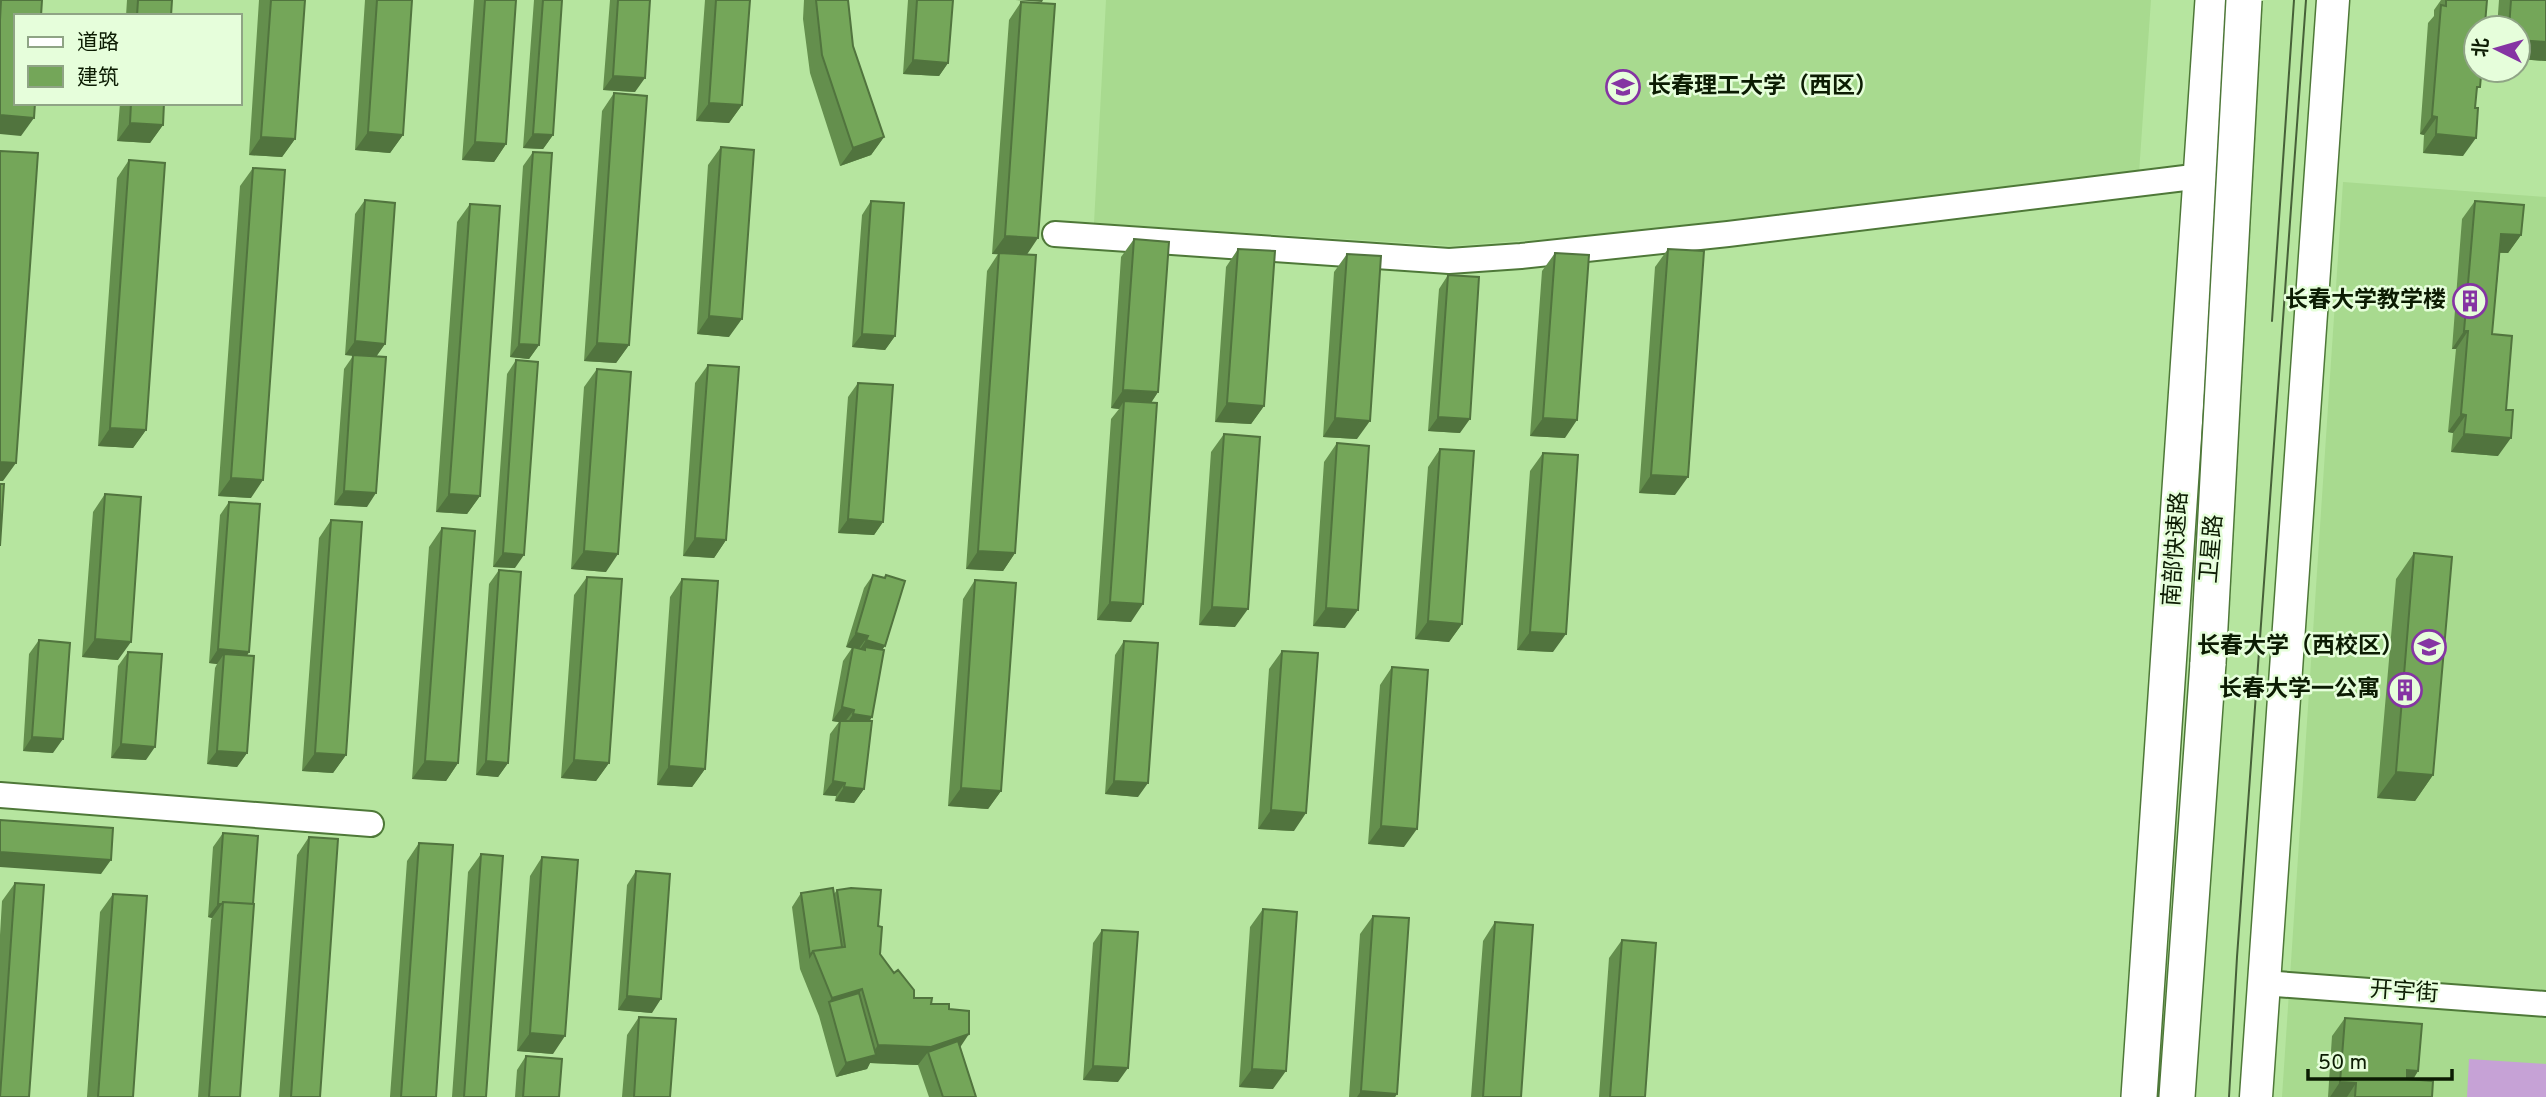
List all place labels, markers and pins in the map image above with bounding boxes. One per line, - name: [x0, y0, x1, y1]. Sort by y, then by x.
- school or university icon: 长春理工大学（西区）: [1604, 68, 1642, 106]
- place label: 长春理工大学（西区）: [1648, 73, 1878, 102]
- building icon: 长春大学教学楼: [2451, 282, 2489, 320]
- place label: 长春大学教学楼: [2285, 287, 2446, 316]
- school or university icon: 长春大学（西校区）: [2410, 628, 2448, 666]
- place label: 长春大学（西校区）: [2197, 633, 2404, 662]
- building icon: 长春大学一公寓: [2386, 671, 2424, 709]
- place label: 长春大学一公寓: [2219, 676, 2380, 705]

